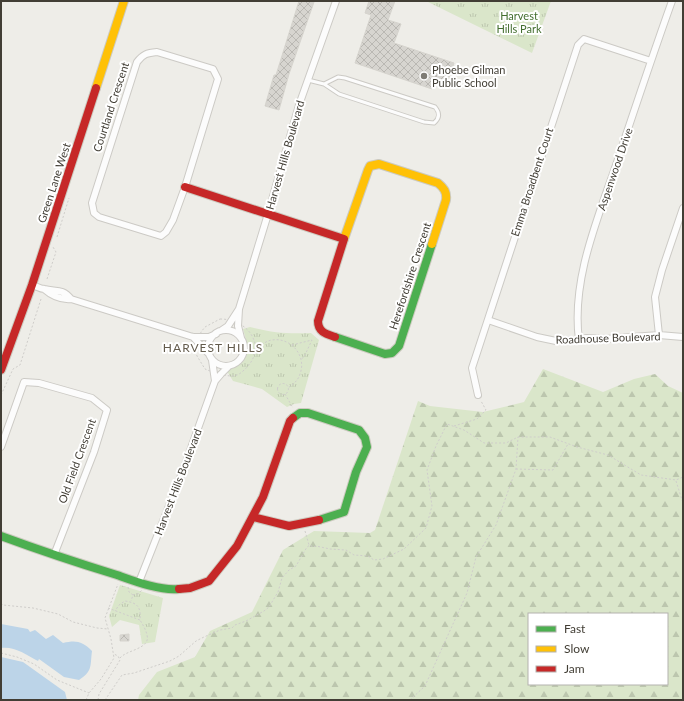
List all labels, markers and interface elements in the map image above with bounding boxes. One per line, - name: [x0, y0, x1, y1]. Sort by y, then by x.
- park label: Harvest Hills Park: [496, 9, 542, 35]
- street label: Courtland Crescent: [90, 60, 131, 153]
- place label: Phoebe Gilman Public School: [432, 63, 505, 89]
- marker: Phoebe Gilman Public School: [419, 71, 429, 81]
- street label: Harvest Hills Boulevard: [263, 99, 306, 211]
- street label: Emma Broadbent Court: [508, 126, 555, 238]
- street label: Aspenwood Drive: [594, 126, 635, 212]
- street label: Green Lane West: [34, 141, 73, 224]
- street label: Herefordshire Crescent: [386, 221, 433, 331]
- street label: Roadhouse Boulevard: [555, 329, 661, 346]
- district label: HARVEST HILLS: [163, 340, 263, 355]
- street label: Old Field Crescent: [55, 417, 98, 505]
- street label: Harvest Hills Boulevard: [151, 427, 204, 537]
- legend: [528, 613, 668, 685]
- text: Fast: [564, 621, 586, 636]
- text: Slow: [564, 641, 590, 656]
- text: Jam: [564, 661, 585, 676]

